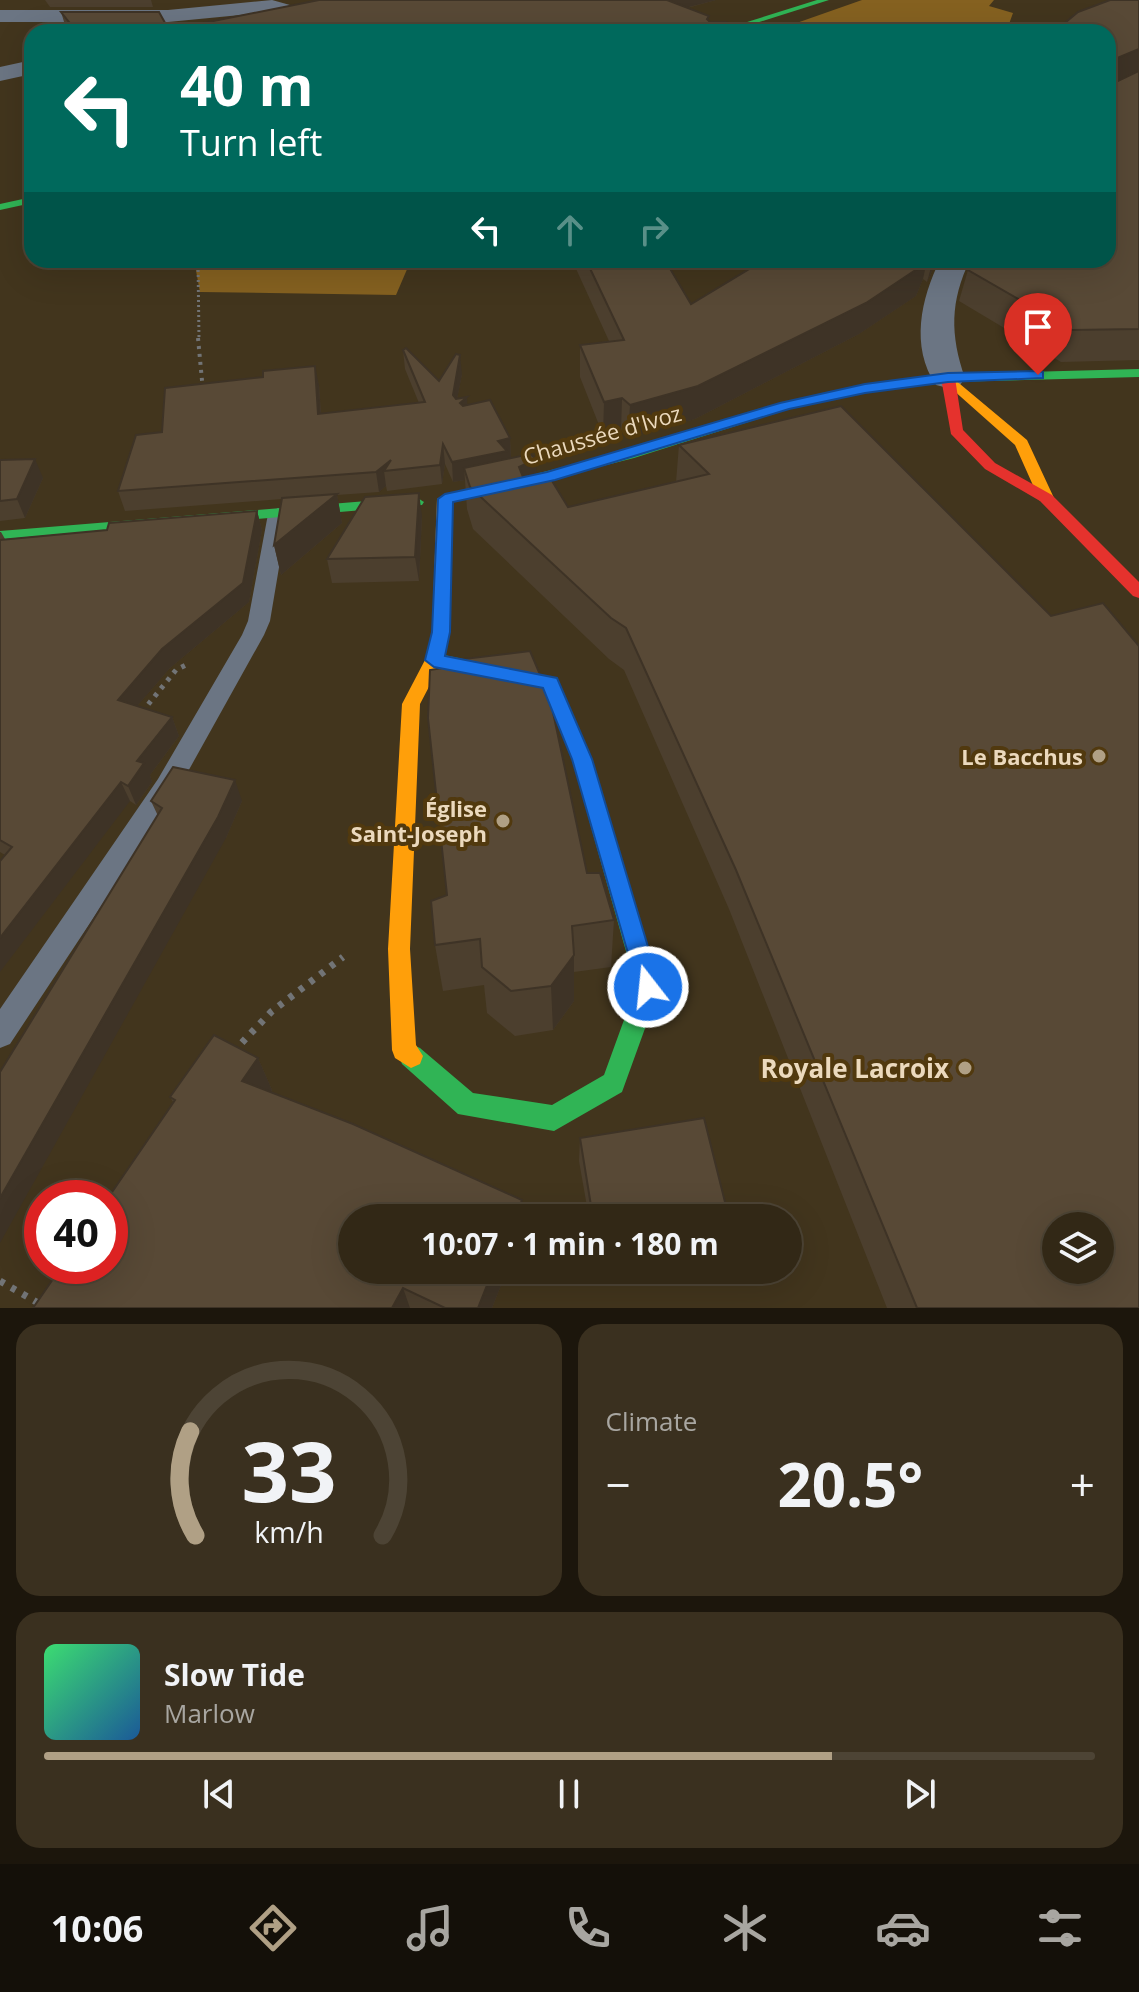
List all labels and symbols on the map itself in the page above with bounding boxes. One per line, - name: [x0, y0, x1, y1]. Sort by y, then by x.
- pin: [1004, 293, 1072, 375]
- street label: Chaussée d'Ivoz: [519, 397, 685, 471]
- place label: Le Bacchus: [961, 741, 1083, 771]
- marker: Le Bacchus: [1090, 747, 1108, 765]
- place label: Église Saint-Joseph: [351, 793, 487, 848]
- marker: Église Saint-Joseph: [494, 812, 512, 830]
- position arrow: [606, 945, 690, 1029]
- place label: Royale Lacroix: [761, 1050, 949, 1086]
- marker: Royale Lacroix: [956, 1059, 974, 1077]
- speed limit sign: 40: [24, 1180, 128, 1284]

